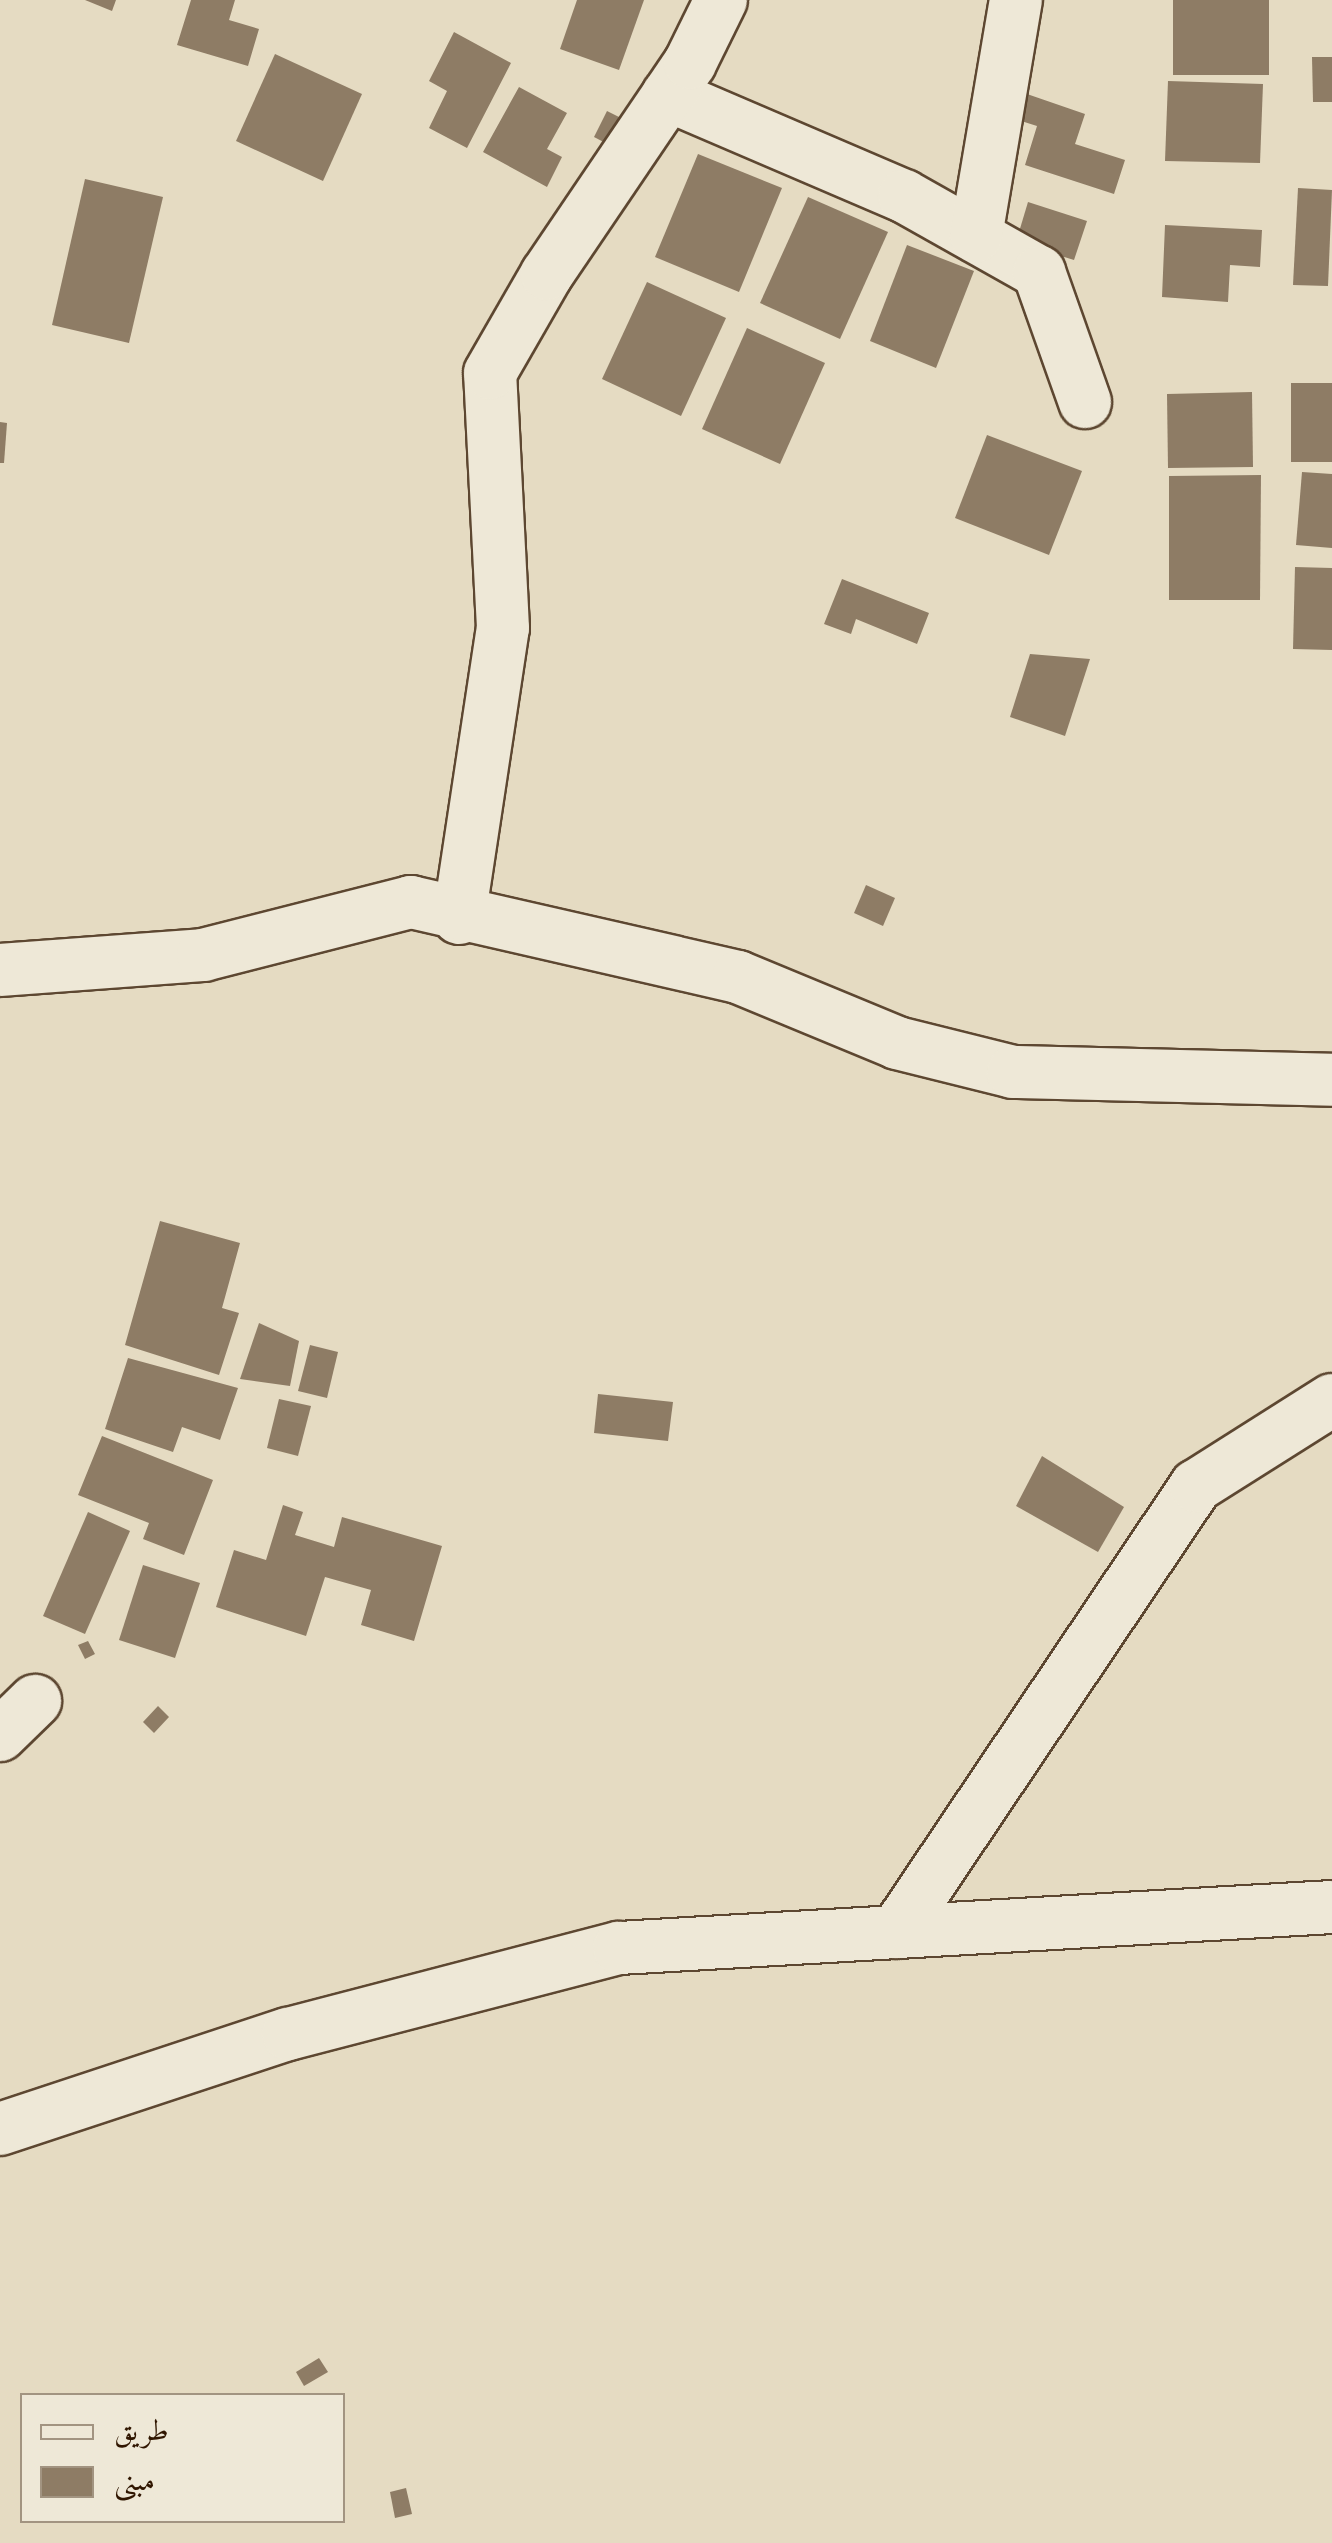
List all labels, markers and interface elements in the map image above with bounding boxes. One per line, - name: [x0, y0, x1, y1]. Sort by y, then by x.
- legend: [20, 2393, 345, 2523]
- text: طريق: [114, 2412, 169, 2448]
- text: مبنى: [114, 2462, 155, 2498]

